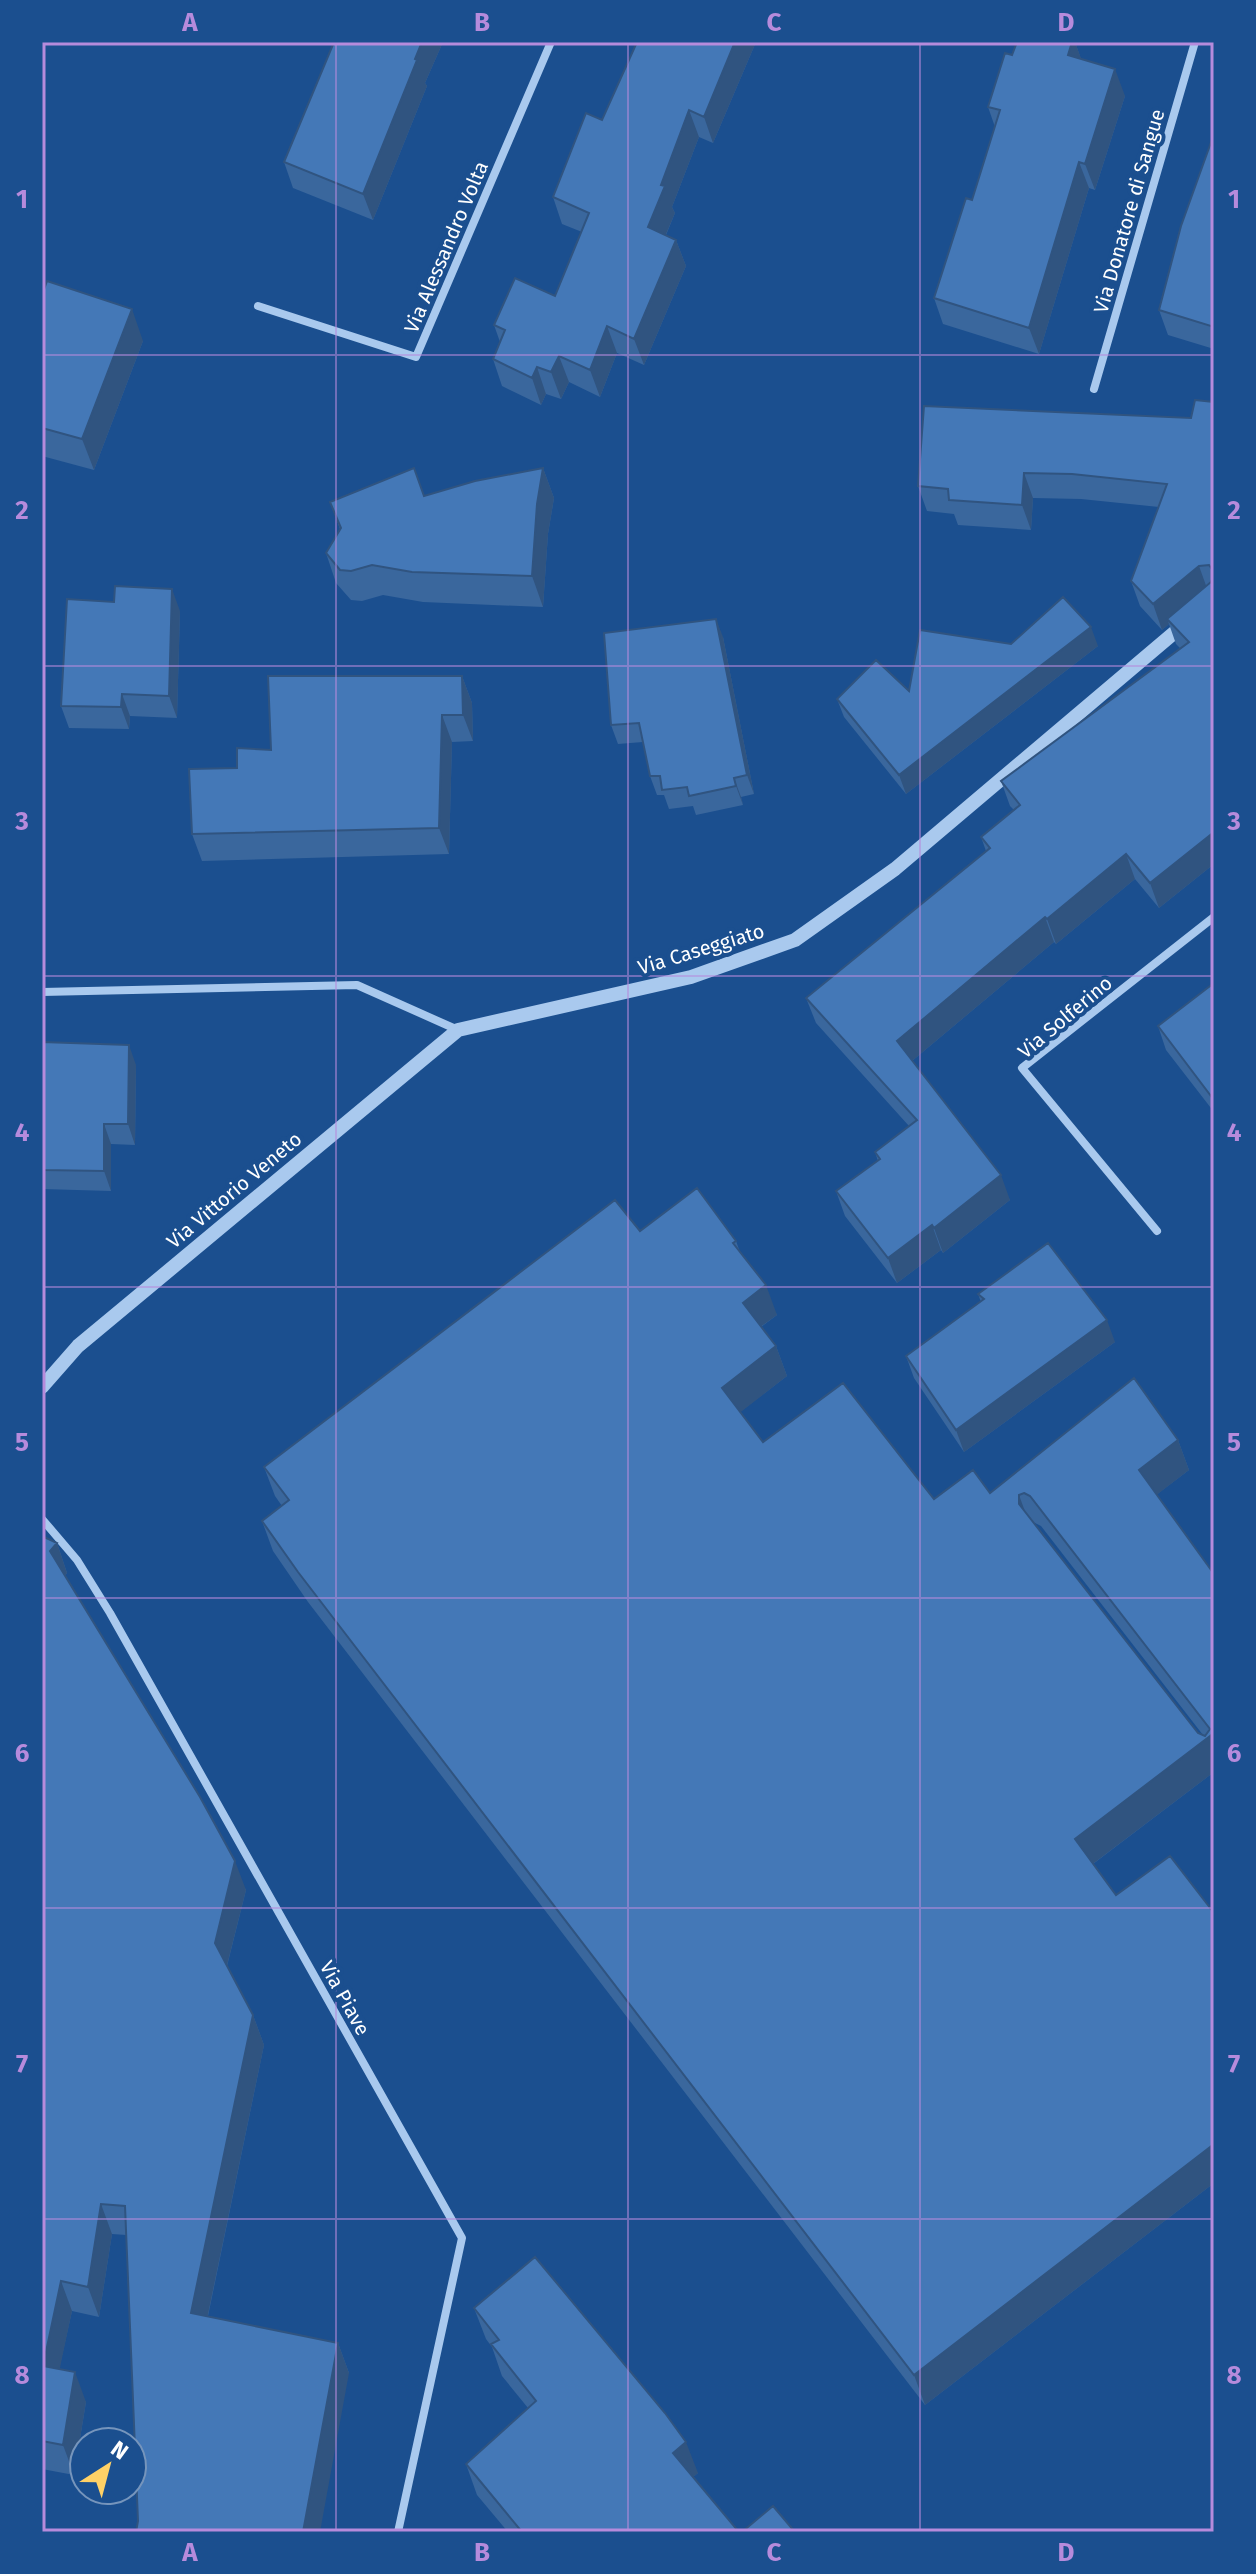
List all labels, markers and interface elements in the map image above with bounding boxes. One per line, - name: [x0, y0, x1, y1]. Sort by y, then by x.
- text: A: [181, 7, 198, 38]
- text: B: [474, 7, 490, 38]
- text: C: [767, 7, 782, 38]
- text: D: [1058, 7, 1075, 38]
- street label: Via Donatore di Sangue: [1088, 106, 1170, 316]
- street label: Via Alessandro Volta: [399, 158, 493, 336]
- text: 1: [16, 184, 28, 215]
- text: 1: [1228, 184, 1240, 215]
- text: 2: [15, 495, 29, 526]
- text: 2: [1227, 495, 1241, 526]
- text: 3: [14, 806, 29, 837]
- text: 3: [1226, 806, 1241, 837]
- street label: Via Caseggiato: [635, 918, 767, 980]
- street label: Via Solferino: [1013, 971, 1117, 1063]
- text: 4: [15, 1117, 30, 1148]
- text: 4: [1227, 1117, 1242, 1148]
- street label: Via Vittorio Veneto: [162, 1127, 306, 1253]
- text: 5: [15, 1427, 29, 1458]
- text: 5: [1227, 1427, 1241, 1458]
- text: 6: [15, 1738, 30, 1769]
- text: 6: [1227, 1738, 1242, 1769]
- street label: Via Piave: [315, 1957, 375, 2039]
- text: 7: [16, 2049, 28, 2080]
- text: 7: [1228, 2049, 1240, 2080]
- text: 8: [14, 2360, 30, 2391]
- text: 8: [1226, 2360, 1242, 2391]
- north arrow: [68, 2426, 148, 2506]
- text: N: [106, 2435, 133, 2465]
- text: A: [181, 2537, 198, 2568]
- text: B: [474, 2537, 490, 2568]
- text: C: [767, 2537, 782, 2568]
- text: D: [1058, 2537, 1075, 2568]

